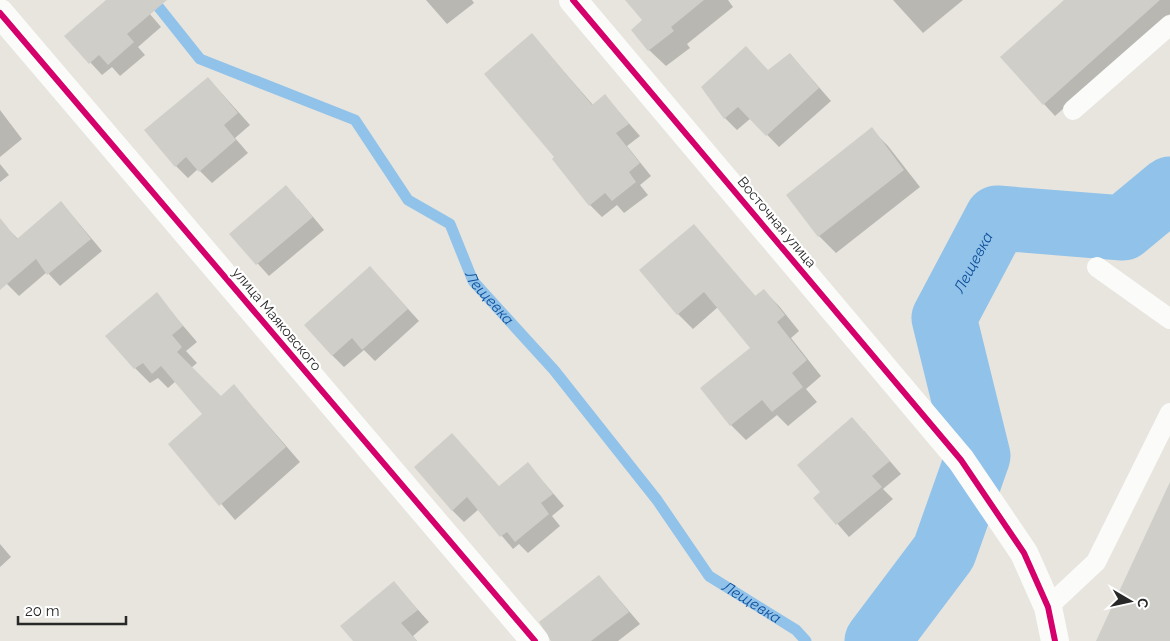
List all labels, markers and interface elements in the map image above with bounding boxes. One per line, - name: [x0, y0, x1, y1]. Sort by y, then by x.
- street label: Восточная улица: [734, 173, 820, 271]
- water label: Лещевка: [949, 229, 997, 297]
- street label: улица Маяковского: [229, 264, 325, 374]
- water label: Лещевка: [461, 268, 518, 329]
- north arrow: [1105, 576, 1155, 626]
- water label: Лещевка: [718, 577, 784, 627]
- scale bar: [18, 594, 125, 626]
- text: С: [1134, 597, 1151, 609]
- text: 20 m: [25, 602, 60, 620]

